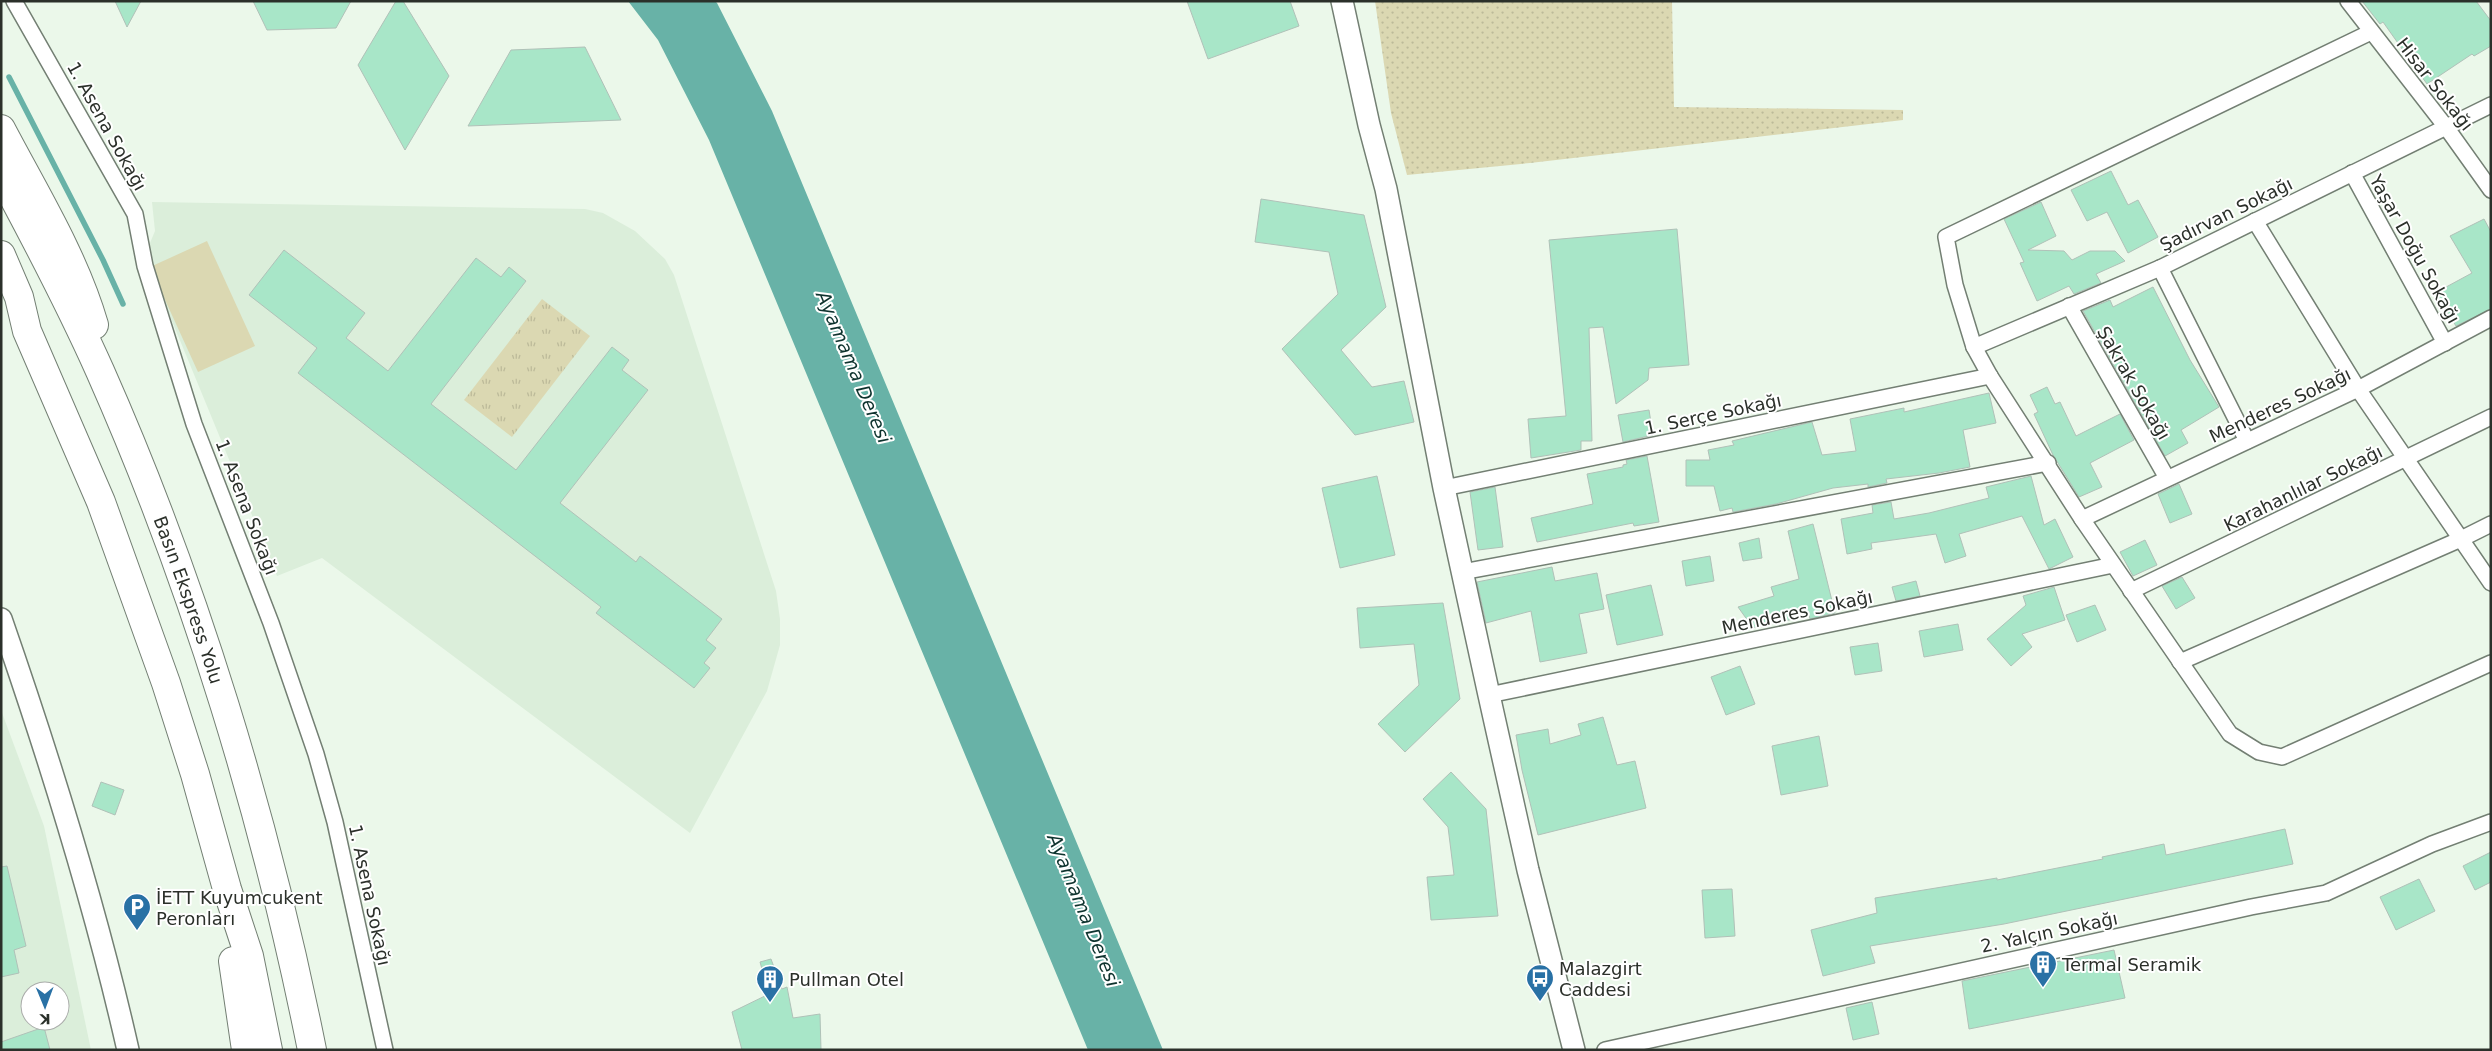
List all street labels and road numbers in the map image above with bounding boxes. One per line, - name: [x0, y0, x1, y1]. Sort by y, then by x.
- street label: Hisar Sokağı: [2392, 33, 2478, 135]
- street label: 1. Asena Sokağı: [63, 58, 151, 194]
- street label: Yaşar Doğu Sokağı: [2365, 170, 2465, 327]
- street label: Şadırvan Sokağı: [2156, 173, 2296, 255]
- street label: Şakrak Sokağı: [2093, 323, 2175, 443]
- street label: Menderes Sokağı: [2206, 363, 2354, 447]
- street label: 1. Serçe Sokağı: [1643, 389, 1783, 439]
- street label: 1. Asena Sokağı: [211, 436, 283, 578]
- street label: Karahanlılar Sokağı: [2220, 440, 2386, 536]
- street label: Basın Ekspress Yolu: [150, 513, 228, 686]
- street label: Menderes Sokağı: [1720, 586, 1874, 638]
- street label: 1. Asena Sokağı: [345, 822, 395, 968]
- street label: 2. Yalçın Sokağı: [1979, 907, 2119, 957]

